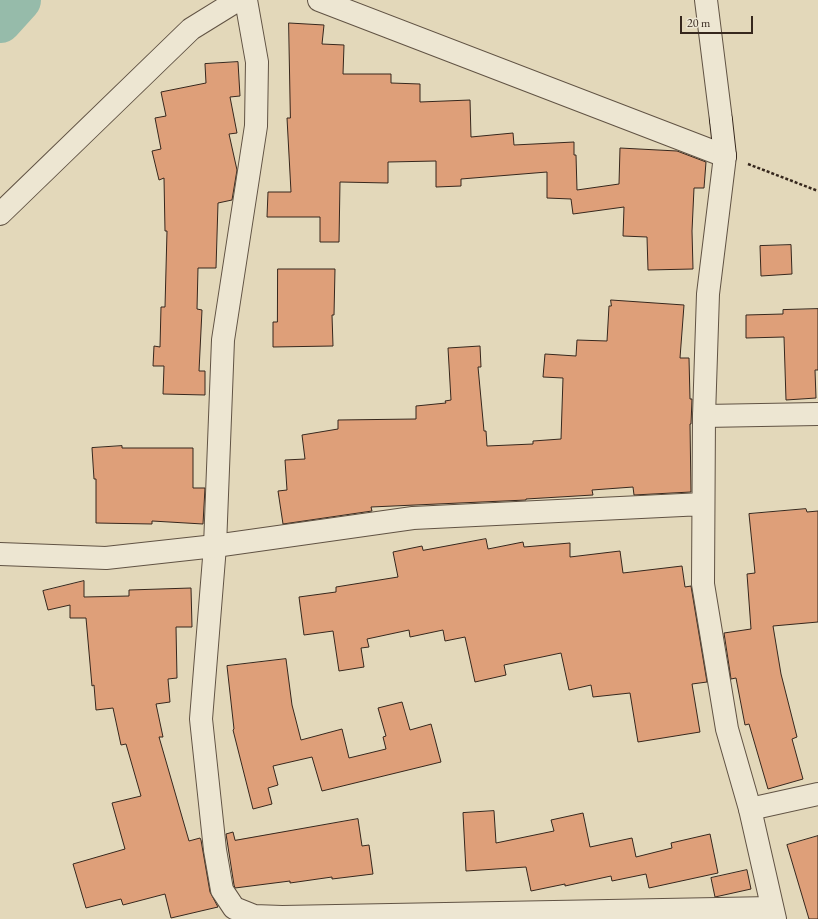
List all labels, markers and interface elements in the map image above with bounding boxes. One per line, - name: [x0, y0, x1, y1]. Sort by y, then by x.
- scale bar: [682, 8, 755, 34]
- text: 20 m: [687, 15, 710, 31]

